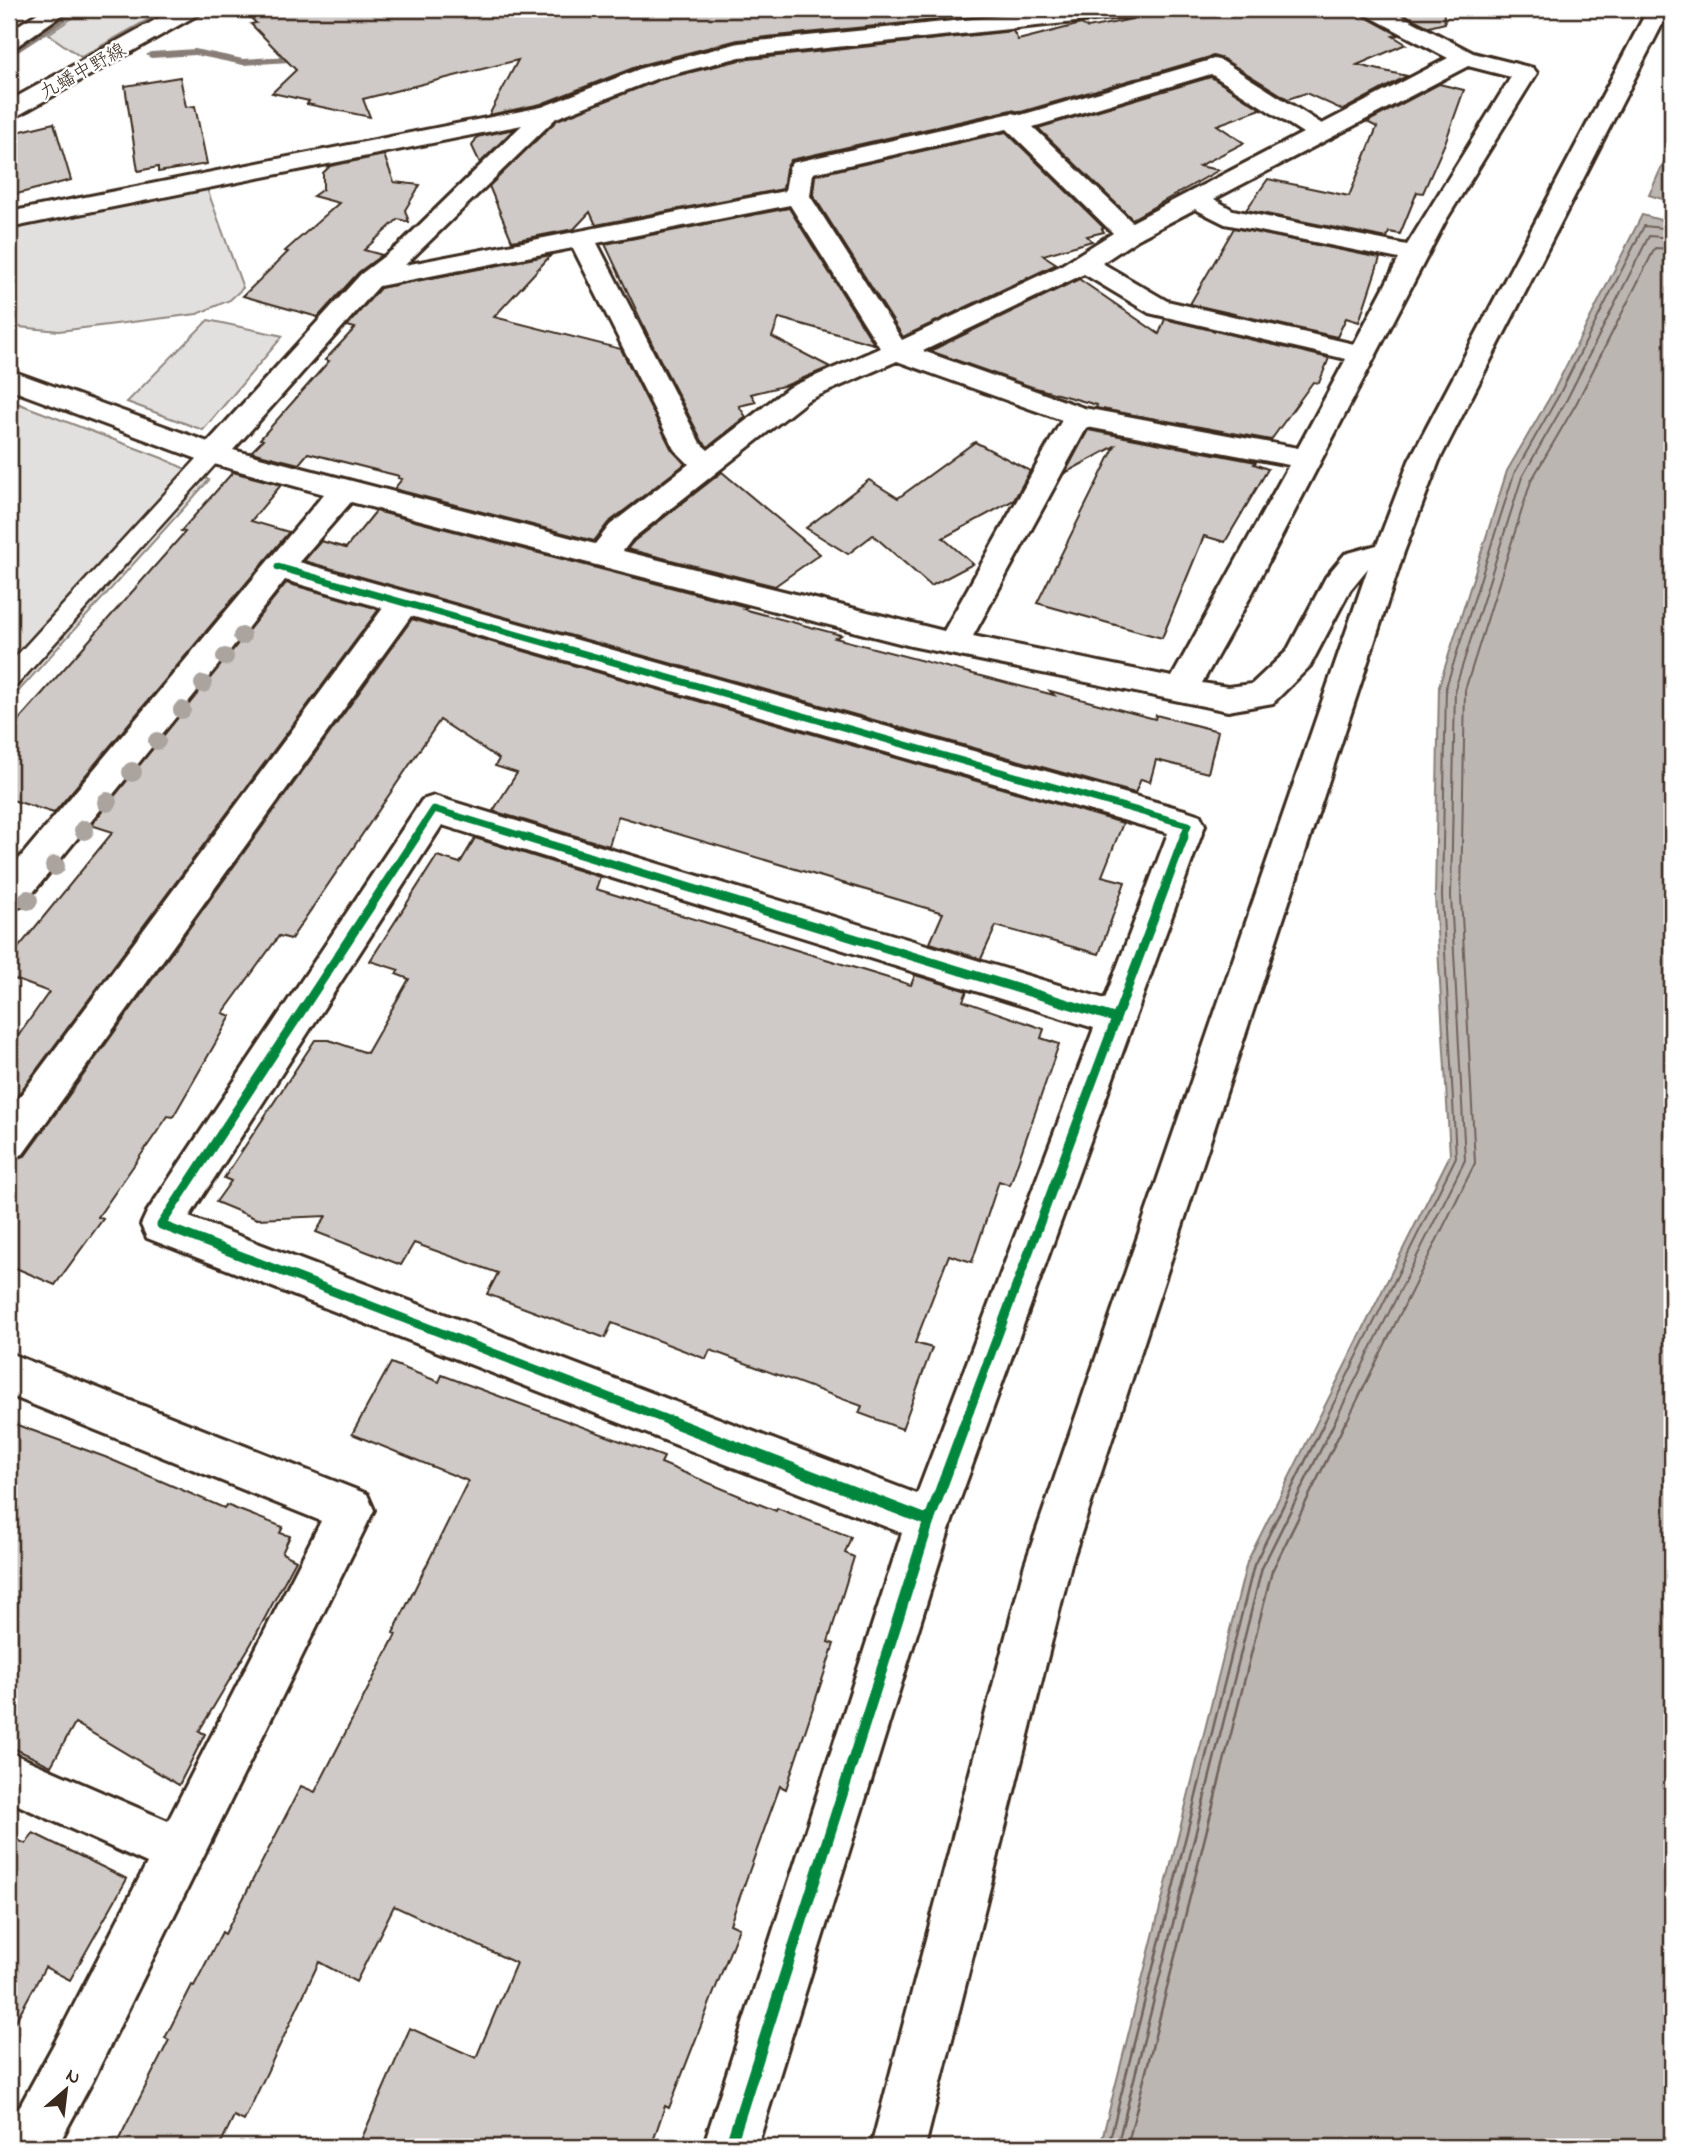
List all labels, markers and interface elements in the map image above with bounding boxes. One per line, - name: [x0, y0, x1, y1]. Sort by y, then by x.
- street label: 九蟠中野線: [35, 37, 131, 107]
- north arrow: [32, 2054, 102, 2124]
- text: N: [61, 2062, 85, 2092]

